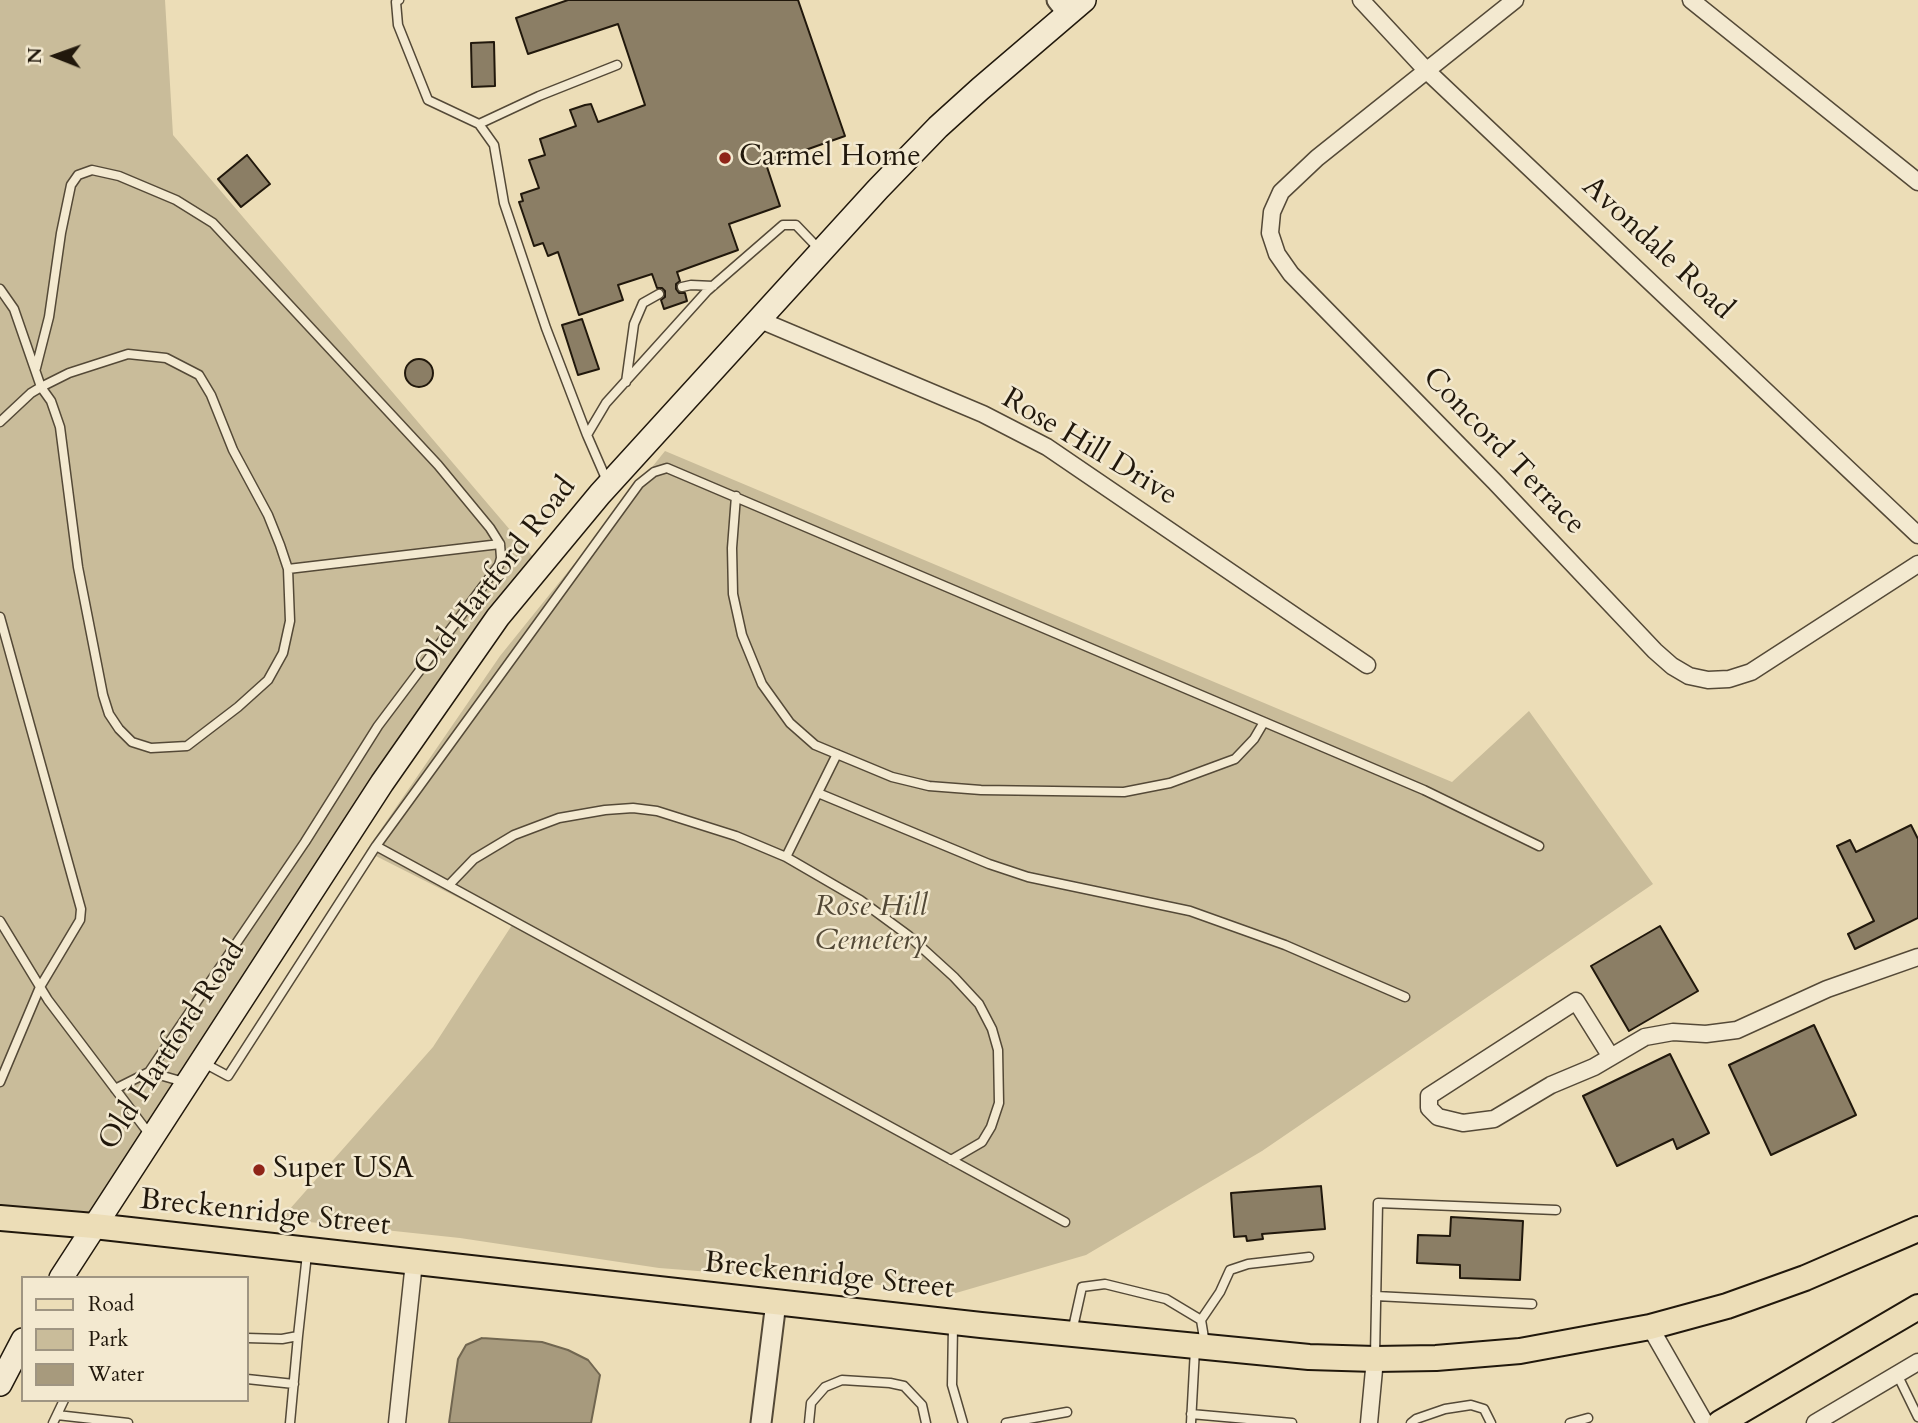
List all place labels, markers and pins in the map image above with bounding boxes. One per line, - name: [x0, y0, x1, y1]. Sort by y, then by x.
- place label: Carmel Home: [739, 140, 921, 176]
- marker: Carmel Home: [717, 150, 733, 166]
- place label: Super USA: [273, 1152, 414, 1188]
- marker: Super USA: [251, 1162, 267, 1178]

